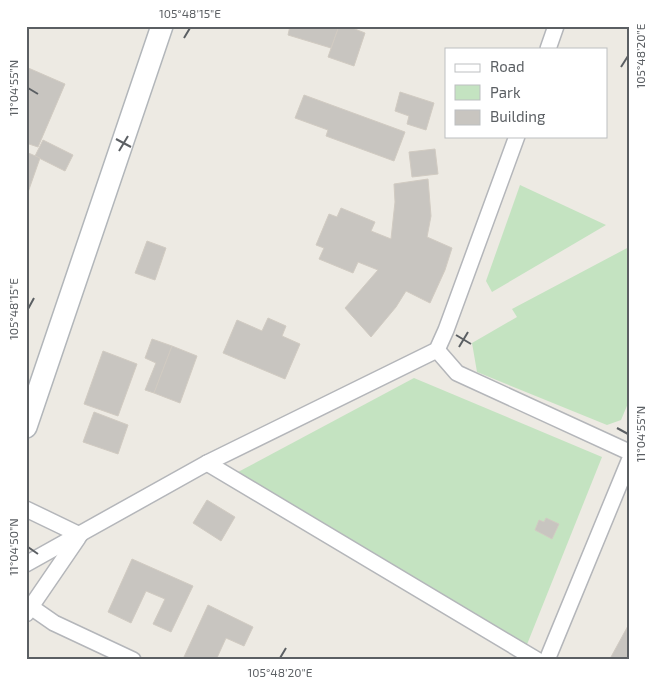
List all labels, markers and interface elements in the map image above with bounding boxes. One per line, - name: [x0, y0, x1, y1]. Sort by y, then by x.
- text: 105°48'15"E: [159, 6, 221, 20]
- text: 105°48'20"E: [633, 23, 647, 88]
- legend: [445, 48, 608, 138]
- text: Road: [490, 57, 525, 75]
- text: 11°04'55"N: [6, 60, 20, 116]
- text: Park: [490, 83, 521, 101]
- text: Building: [490, 107, 546, 125]
- text: 105°48'15"E: [6, 278, 20, 340]
- text: 11°04'55"N: [633, 406, 647, 462]
- text: 11°04'50"N: [6, 518, 20, 576]
- text: 105°48'20"E: [248, 665, 313, 679]

